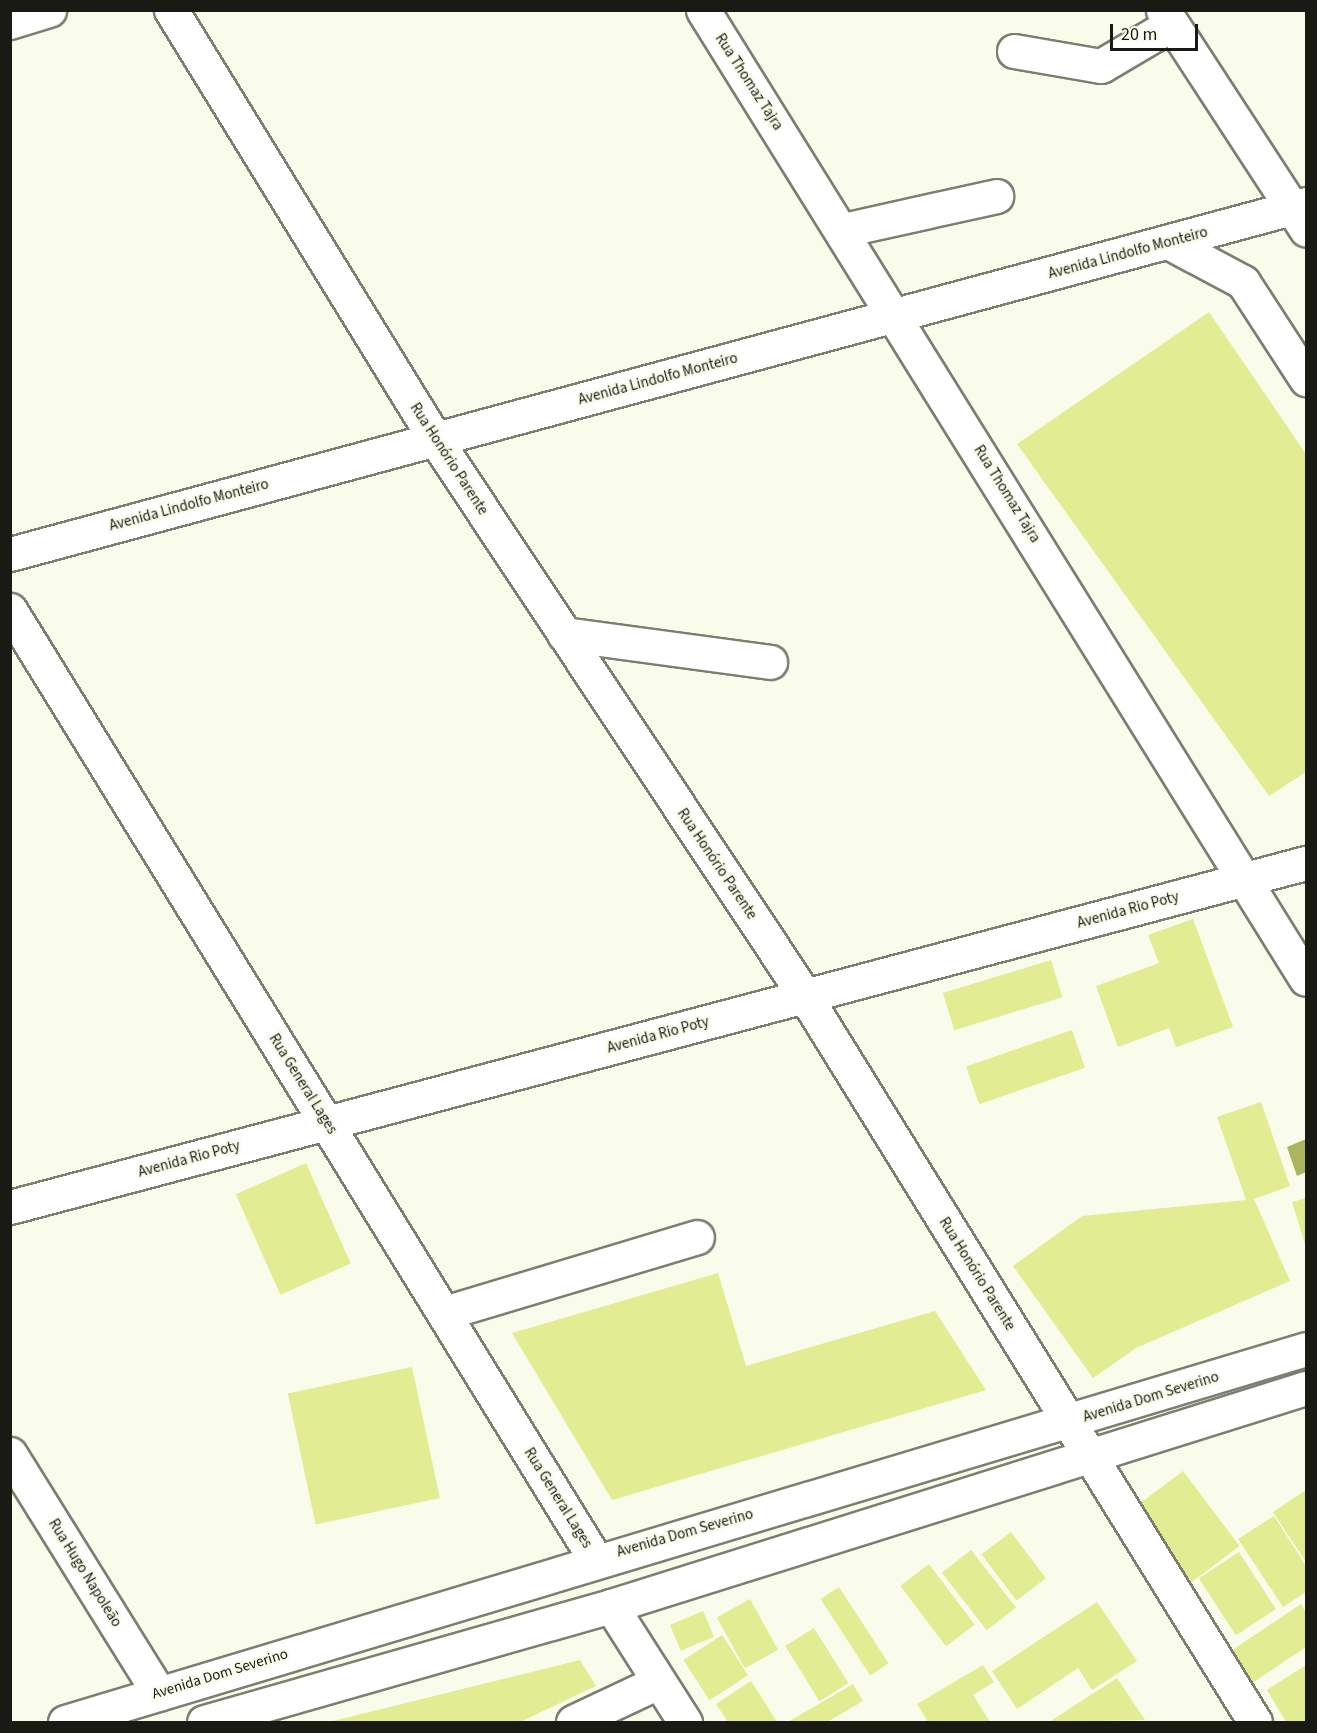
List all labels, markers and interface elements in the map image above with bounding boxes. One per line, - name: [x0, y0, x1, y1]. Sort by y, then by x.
- scale bar: [1113, 12, 1202, 50]
- text: 20 m: [1121, 22, 1157, 47]
- street label: Rua Thomaz Tajra: [711, 30, 787, 134]
- street label: Avenida Lindolfo Monteiro: [1046, 223, 1210, 283]
- street label: Avenida Lindolfo Monteiro: [576, 349, 740, 409]
- street label: Rua Honório Parente: [406, 400, 492, 518]
- street label: Rua Thomaz Tajra: [970, 442, 1044, 546]
- street label: Avenida Lindolfo Monteiro: [107, 475, 271, 535]
- street label: Rua Honório Parente: [673, 805, 761, 923]
- street label: Avenida Rio Poty: [1075, 888, 1181, 932]
- street label: Avenida Rio Poty: [605, 1013, 711, 1057]
- street label: Rua General Lages: [265, 1031, 341, 1137]
- street label: Avenida Rio Poty: [136, 1137, 242, 1181]
- street label: Rua Honório Parente: [935, 1214, 1019, 1334]
- street label: Avenida Dom Severino: [1081, 1368, 1221, 1426]
- street label: Rua General Lages: [520, 1445, 596, 1551]
- street label: Avenida Dom Severino: [615, 1505, 755, 1561]
- street label: Rua Hugo Napoleão: [44, 1516, 126, 1630]
- street label: Avenida Dom Severino: [150, 1645, 290, 1703]

